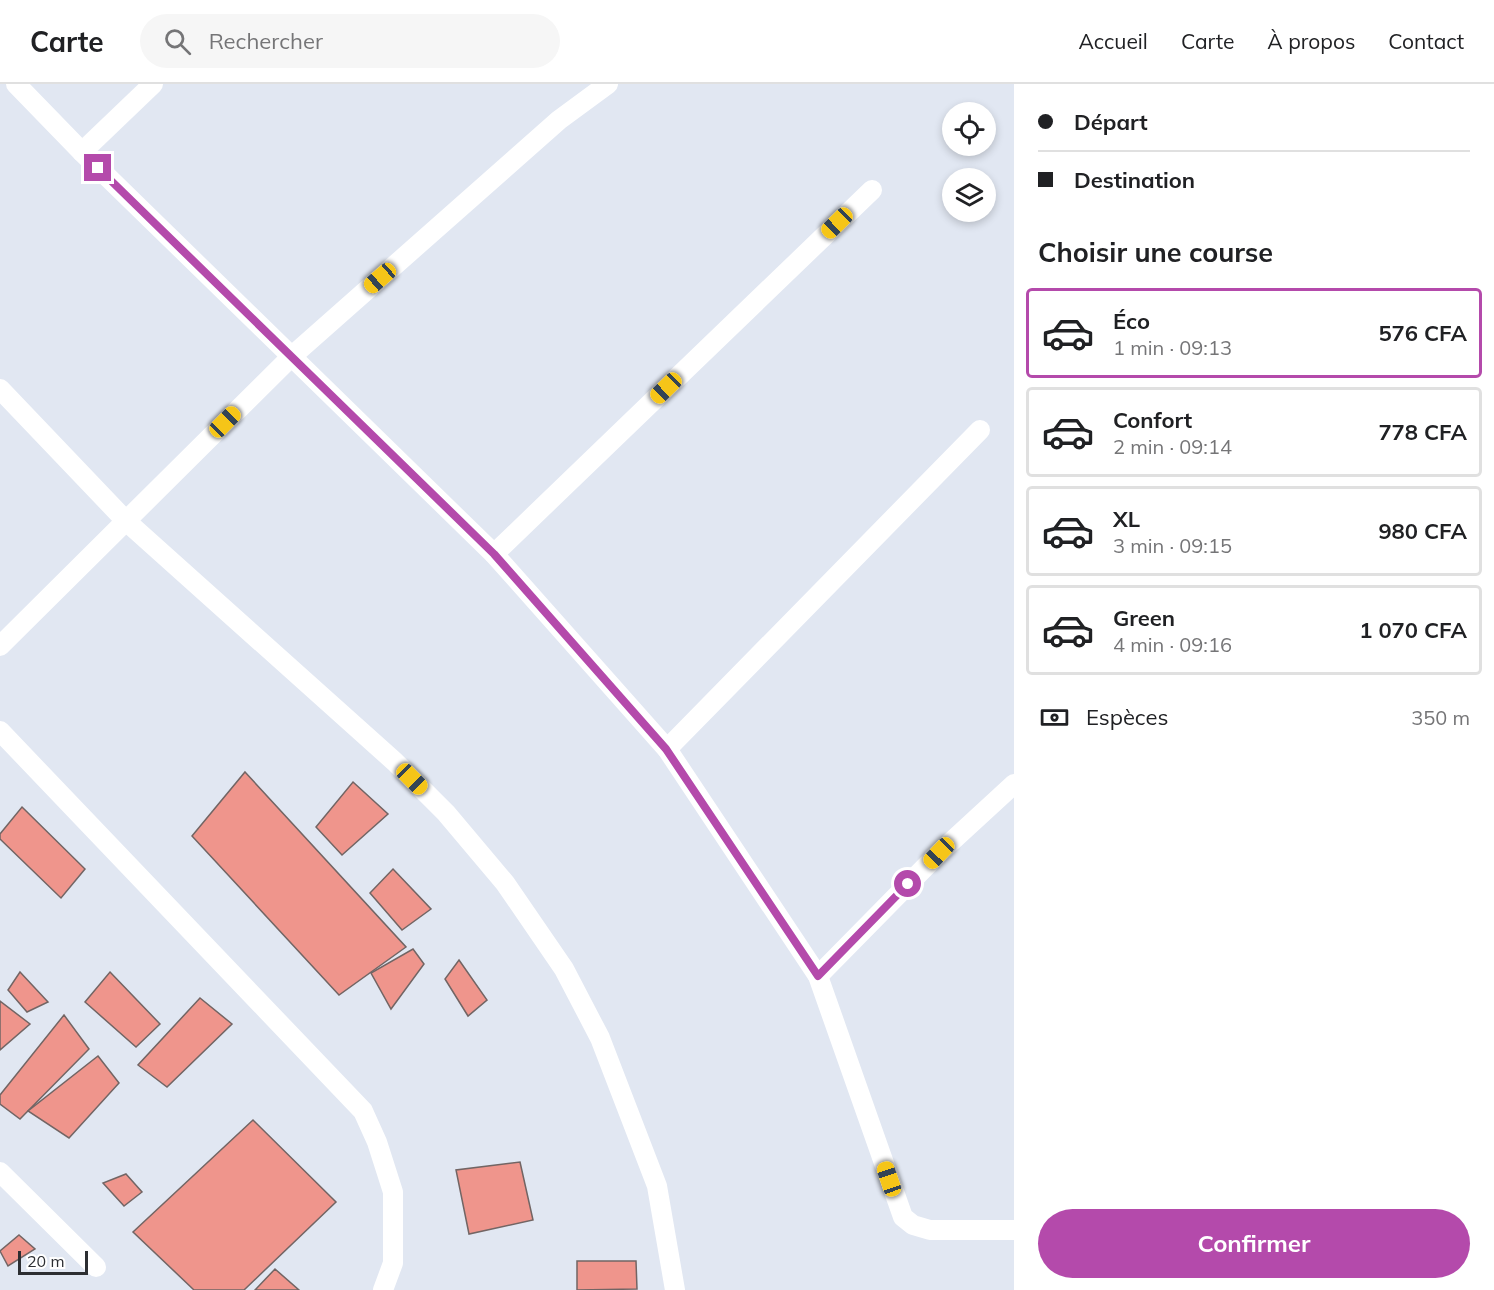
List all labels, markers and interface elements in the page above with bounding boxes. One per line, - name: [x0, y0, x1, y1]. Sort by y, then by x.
- search box: [140, 14, 560, 68]
- text: Carte: [30, 24, 104, 59]
- icon: search: [161, 25, 194, 58]
- text: Rechercher: [209, 27, 323, 55]
- text: Accueil: [1078, 28, 1148, 54]
- text: Carte: [1181, 28, 1234, 54]
- text: À propos: [1267, 28, 1355, 54]
- text: Contact: [1388, 28, 1464, 54]
- map controls: [942, 102, 996, 222]
- button: locate: [942, 102, 996, 156]
- text: Départ: [1074, 108, 1148, 136]
- route end: [84, 154, 111, 181]
- text: Destination: [1074, 166, 1195, 194]
- button: layers: [942, 168, 996, 222]
- car: [818, 204, 856, 242]
- text: Choisir une course: [1038, 235, 1273, 269]
- car: [361, 259, 399, 297]
- icon: car: [1041, 306, 1095, 360]
- text: Éco: [1113, 307, 1150, 335]
- text: 576 CFA: [1378, 319, 1467, 347]
- text: 1 min · 09:13: [1113, 335, 1232, 360]
- car: [647, 369, 685, 407]
- car: [206, 403, 244, 441]
- icon: car: [1041, 405, 1095, 459]
- text: Confort: [1113, 406, 1192, 434]
- text: 778 CFA: [1378, 418, 1467, 446]
- text: 2 min · 09:14: [1113, 434, 1232, 459]
- icon: car: [1041, 504, 1095, 558]
- text: XL: [1113, 505, 1140, 533]
- text: 980 CFA: [1378, 517, 1467, 545]
- text: 3 min · 09:15: [1113, 533, 1232, 558]
- icon: car: [1041, 603, 1095, 657]
- text: Green: [1113, 604, 1175, 632]
- text: 1 070 CFA: [1359, 616, 1467, 644]
- text: 4 min · 09:16: [1113, 632, 1232, 657]
- icon: cash: [1038, 701, 1071, 734]
- text: Espèces: [1086, 703, 1168, 731]
- text: 350 m: [1411, 705, 1470, 730]
- car: [393, 760, 431, 798]
- car: [920, 834, 958, 872]
- route start: [894, 870, 921, 897]
- car: [875, 1159, 903, 1199]
- button: Confirmer: [1038, 1209, 1470, 1278]
- scale bar: [18, 1248, 88, 1276]
- text: 20 m: [27, 1251, 64, 1271]

